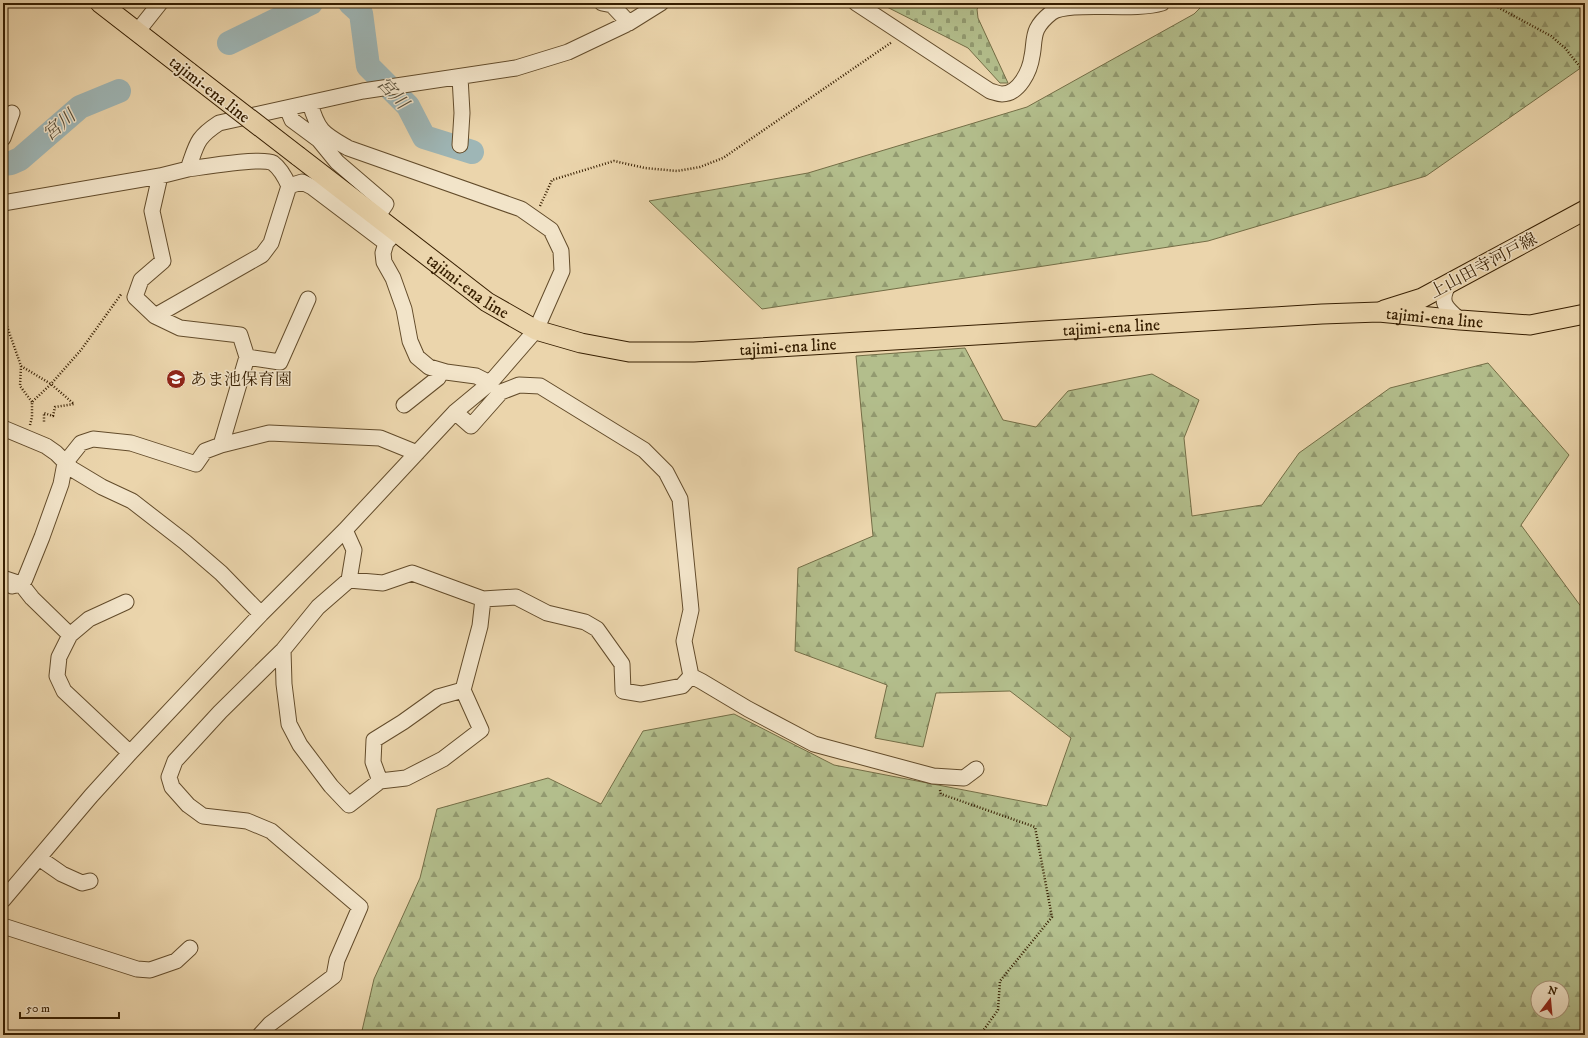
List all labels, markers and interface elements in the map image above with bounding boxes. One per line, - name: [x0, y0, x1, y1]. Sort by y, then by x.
- street label: tajimi-ena line: [164, 51, 254, 128]
- water label: 宮川: [372, 73, 414, 116]
- water label: 宮川: [39, 104, 82, 146]
- street label: 上山田寺河戸線: [1426, 228, 1541, 304]
- street label: tajimi-ena line: [421, 249, 513, 324]
- street label: tajimi-ena line: [1385, 303, 1484, 334]
- street label: tajimi-ena line: [1062, 314, 1161, 342]
- street label: tajimi-ena line: [739, 333, 837, 361]
- school or university icon: あま池保育園: [165, 368, 187, 390]
- place label: あま池保育園: [190, 369, 292, 391]
- north arrow: [1530, 980, 1570, 1020]
- text: N: [1546, 983, 1559, 999]
- scale bar: [20, 994, 119, 1020]
- text: 50 m: [26, 1001, 50, 1016]

